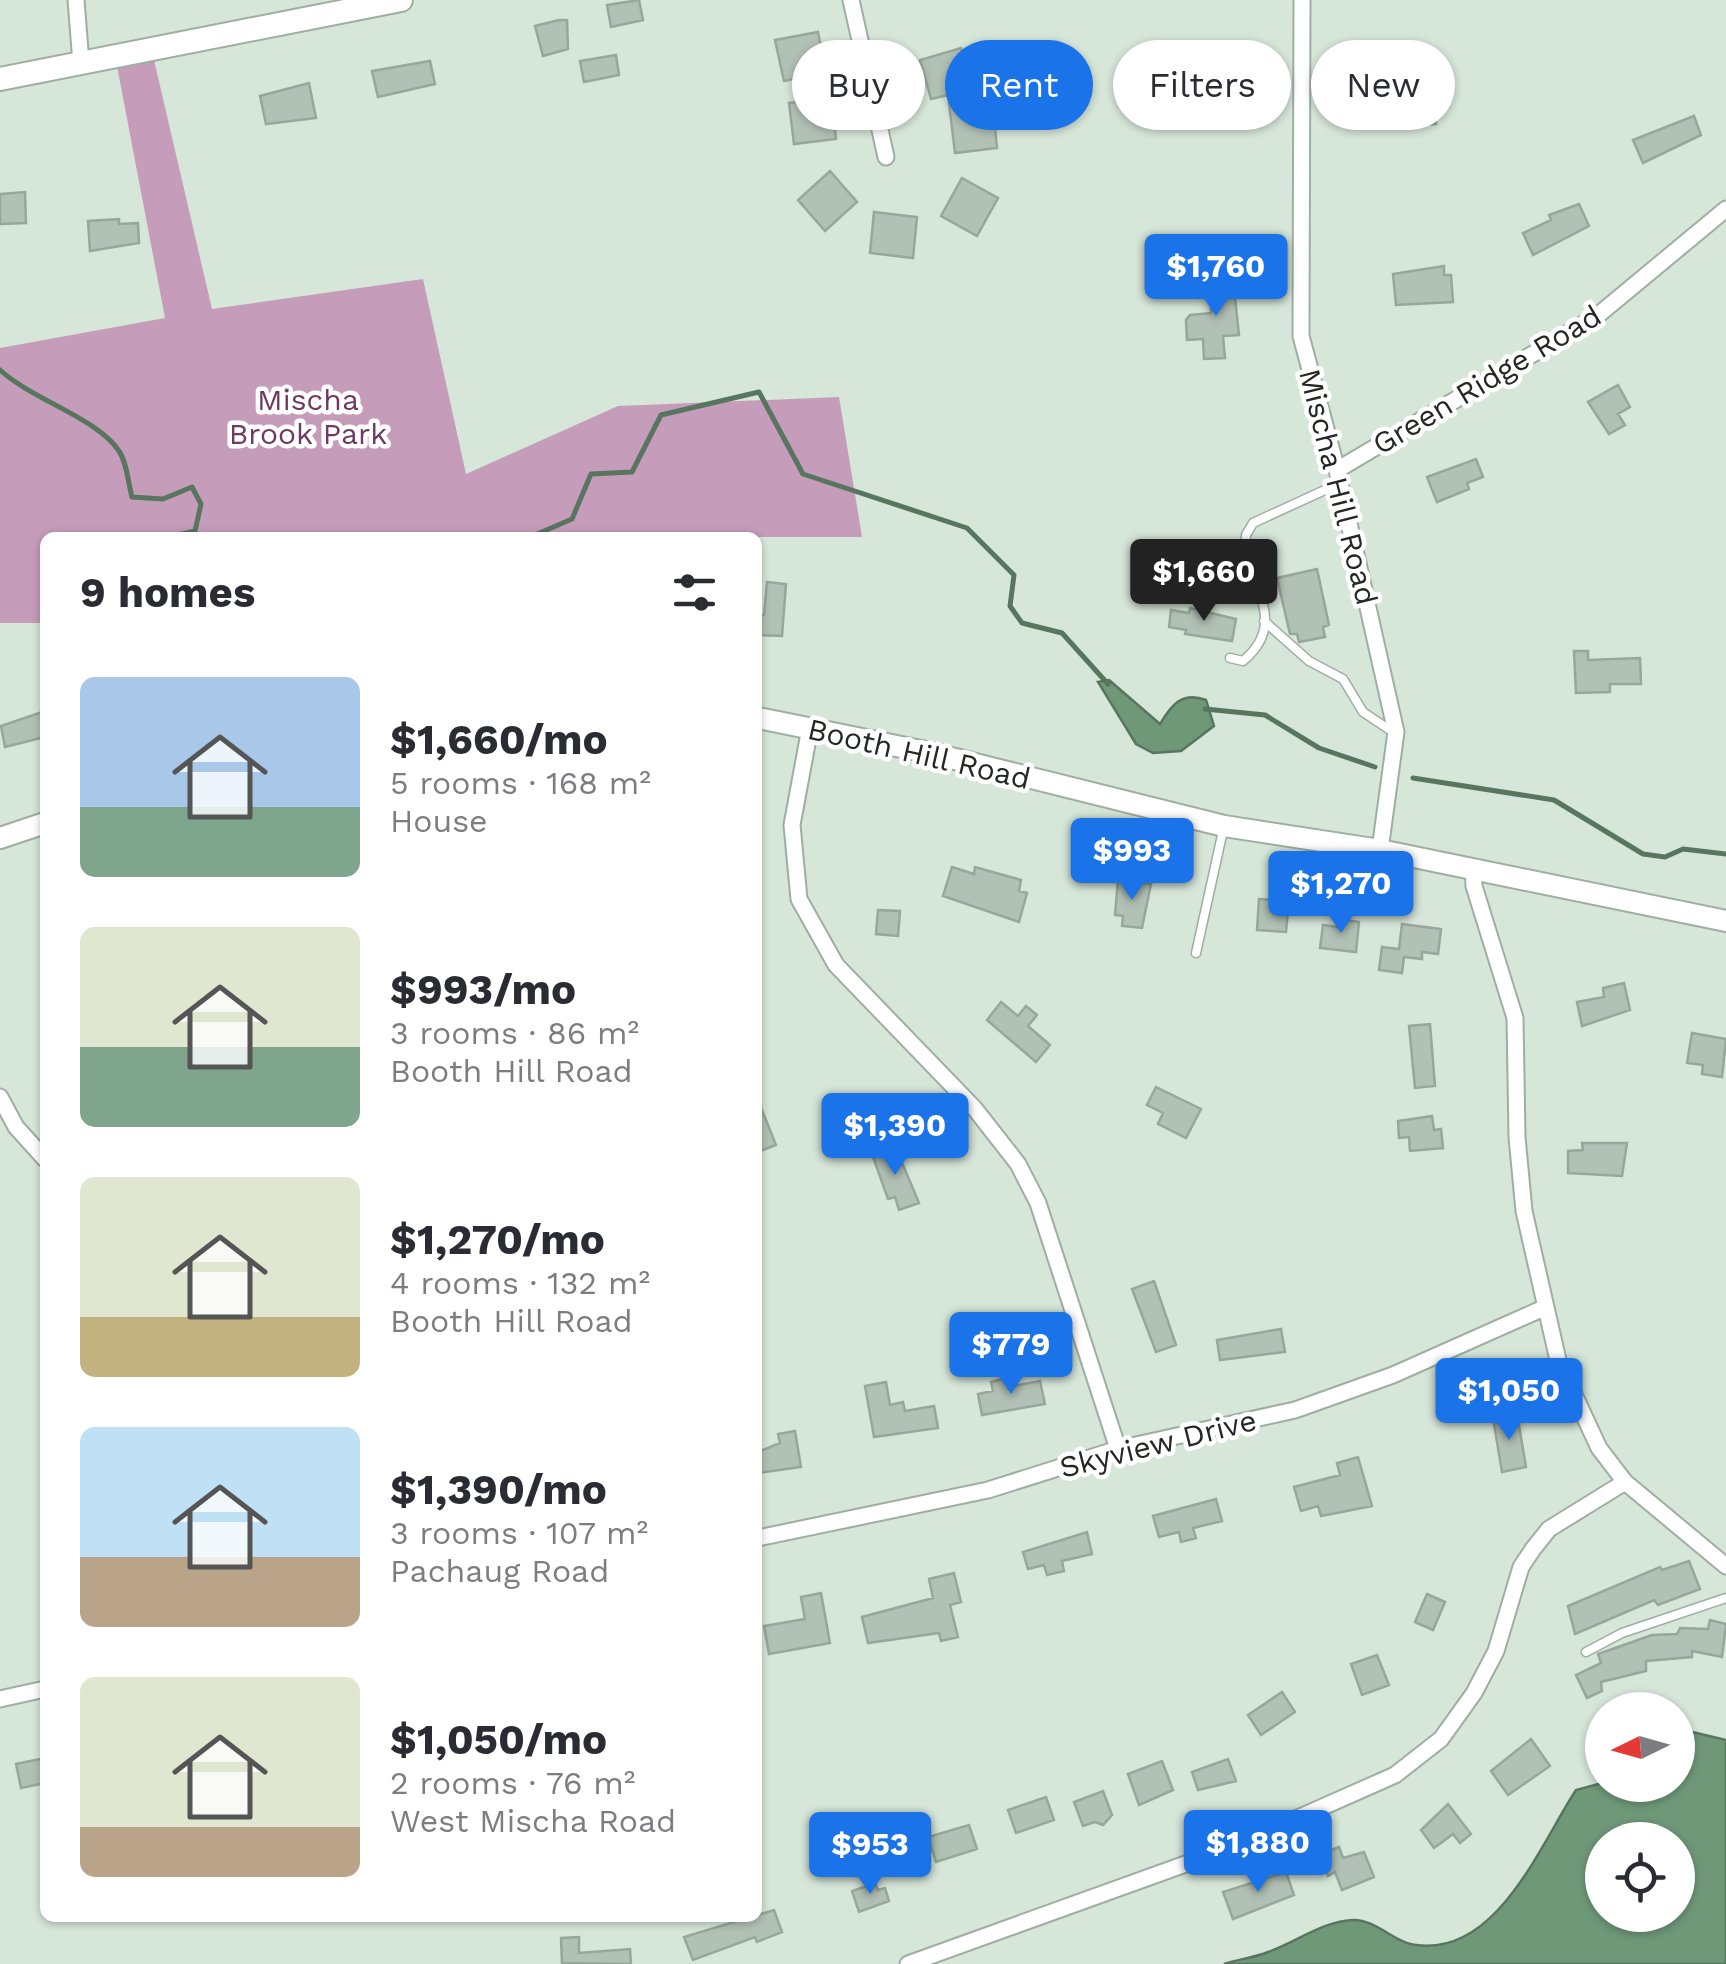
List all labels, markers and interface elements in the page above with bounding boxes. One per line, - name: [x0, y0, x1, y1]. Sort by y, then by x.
- chip: Buy: [792, 40, 925, 130]
- chip: Rent: [945, 40, 1093, 130]
- chip: Filters: [1113, 40, 1291, 130]
- chip: New: [1311, 40, 1455, 130]
- pin: $1,760: [1135, 234, 1297, 319]
- text: $1,760: [1167, 247, 1265, 285]
- street label: Green Ridge Road: [1366, 298, 1607, 462]
- street label: Mischa Hill Road: [1292, 365, 1385, 609]
- park label: Mischa Brook Park: [229, 382, 387, 451]
- pin: $1,660: [1123, 539, 1285, 624]
- text: $1,660: [1152, 552, 1256, 590]
- icon: filters: [667, 565, 722, 620]
- text: 9 homes: [80, 568, 255, 617]
- street label: Booth Hill Road: [804, 711, 1034, 796]
- text: $1,660/mo: [390, 715, 608, 764]
- icon: home: [160, 717, 280, 837]
- text: 5 rooms · 168 m²: [390, 764, 651, 802]
- text: House: [390, 802, 488, 840]
- pin: $993: [1073, 818, 1191, 903]
- text: $993: [1093, 831, 1171, 869]
- pin: $1,270: [1260, 851, 1422, 936]
- text: $1,270: [1290, 864, 1392, 902]
- text: $993/mo: [390, 965, 576, 1014]
- icon: home: [160, 967, 280, 1087]
- text: 3 rooms · 86 m²: [390, 1014, 639, 1052]
- text: Booth Hill Road: [390, 1052, 633, 1090]
- pin: $1,390: [814, 1093, 976, 1178]
- text: $1,390: [844, 1106, 946, 1144]
- text: $1,270/mo: [390, 1215, 605, 1264]
- icon: home: [160, 1217, 280, 1337]
- text: 4 rooms · 132 m²: [390, 1264, 650, 1302]
- text: Booth Hill Road: [390, 1302, 633, 1340]
- pin: $779: [952, 1312, 1070, 1397]
- text: $779: [971, 1325, 1051, 1363]
- pin: $1,050: [1428, 1358, 1590, 1443]
- text: $1,050: [1458, 1371, 1560, 1409]
- street label: Skyview Drive: [1056, 1402, 1260, 1485]
- text: $1,390/mo: [390, 1465, 607, 1514]
- icon: home: [160, 1467, 280, 1587]
- text: 3 rooms · 107 m²: [390, 1514, 648, 1552]
- text: Pachaug Road: [390, 1552, 609, 1590]
- north arrow: [1585, 1692, 1695, 1802]
- map controls: [1585, 1692, 1695, 1932]
- text: $1,050/mo: [390, 1715, 607, 1764]
- icon: home: [160, 1717, 280, 1837]
- text: 2 rooms · 76 m²: [390, 1764, 636, 1802]
- text: West Mischa Road: [390, 1802, 676, 1840]
- pin: $1,880: [1177, 1810, 1339, 1895]
- pin: $953: [811, 1812, 929, 1897]
- button: locate: [1585, 1822, 1695, 1932]
- text: $1,880: [1206, 1823, 1310, 1861]
- text: $953: [831, 1825, 909, 1863]

